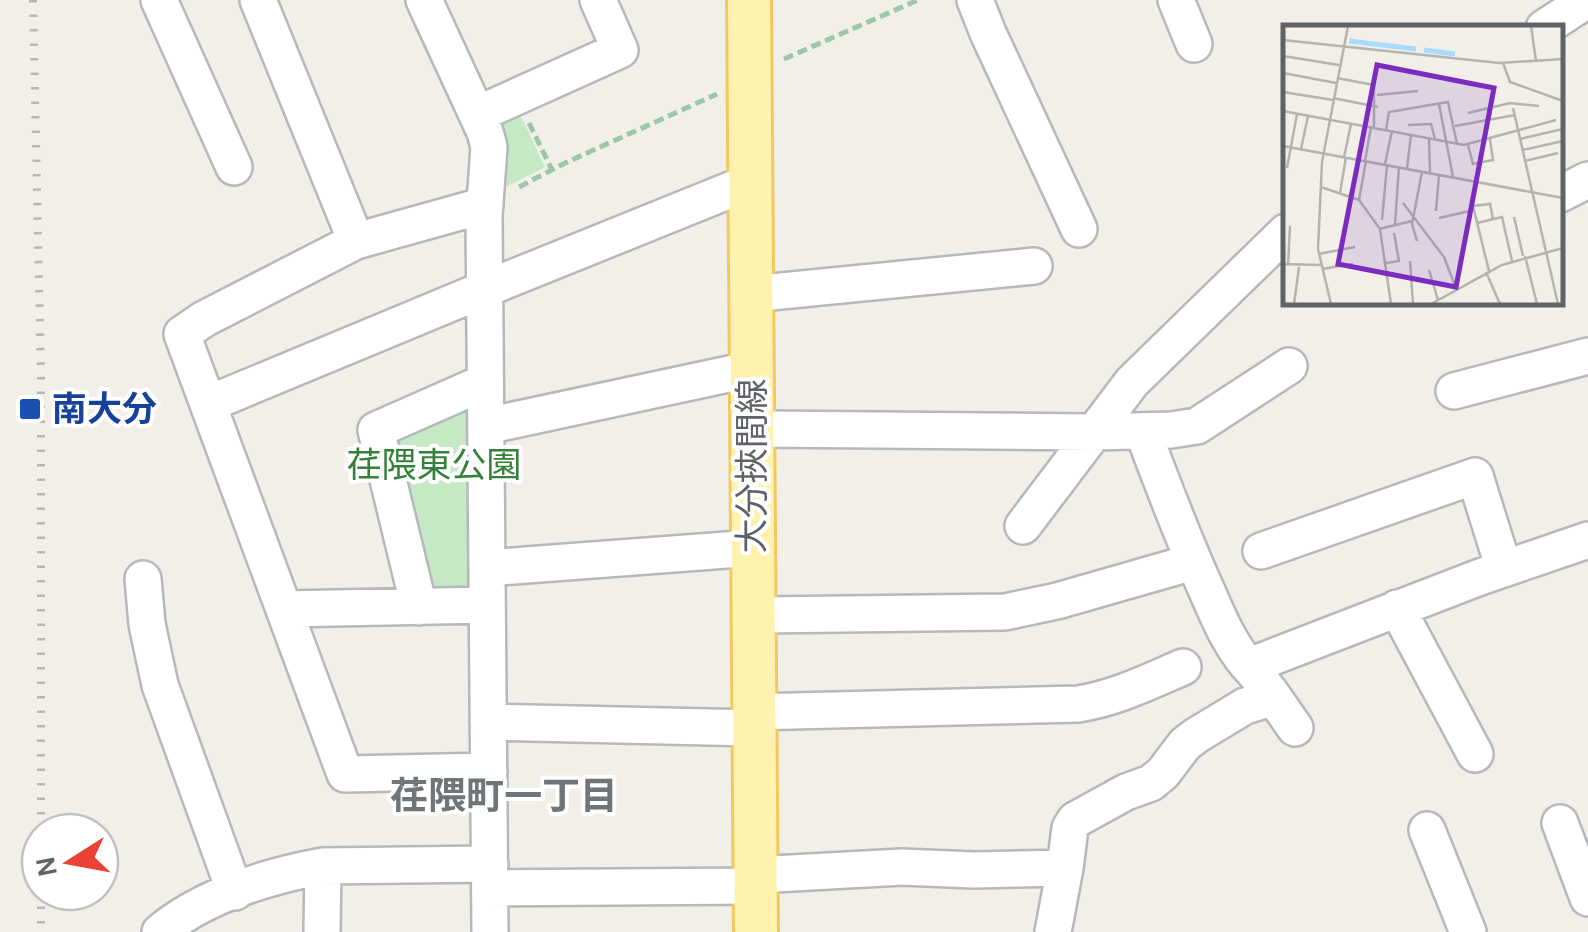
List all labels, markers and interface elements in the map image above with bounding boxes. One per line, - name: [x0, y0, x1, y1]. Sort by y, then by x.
- inset map: [1283, 25, 1563, 305]
- street label: 大分挾間線: [732, 378, 773, 554]
- place label: 南大分: [52, 389, 157, 430]
- marker: 南大分: [17, 396, 43, 422]
- park label: 荏隈東公園: [346, 445, 522, 486]
- district label: 荏隈町一丁目: [390, 774, 618, 819]
- north arrow: [20, 812, 120, 912]
- text: N: [28, 854, 64, 880]

